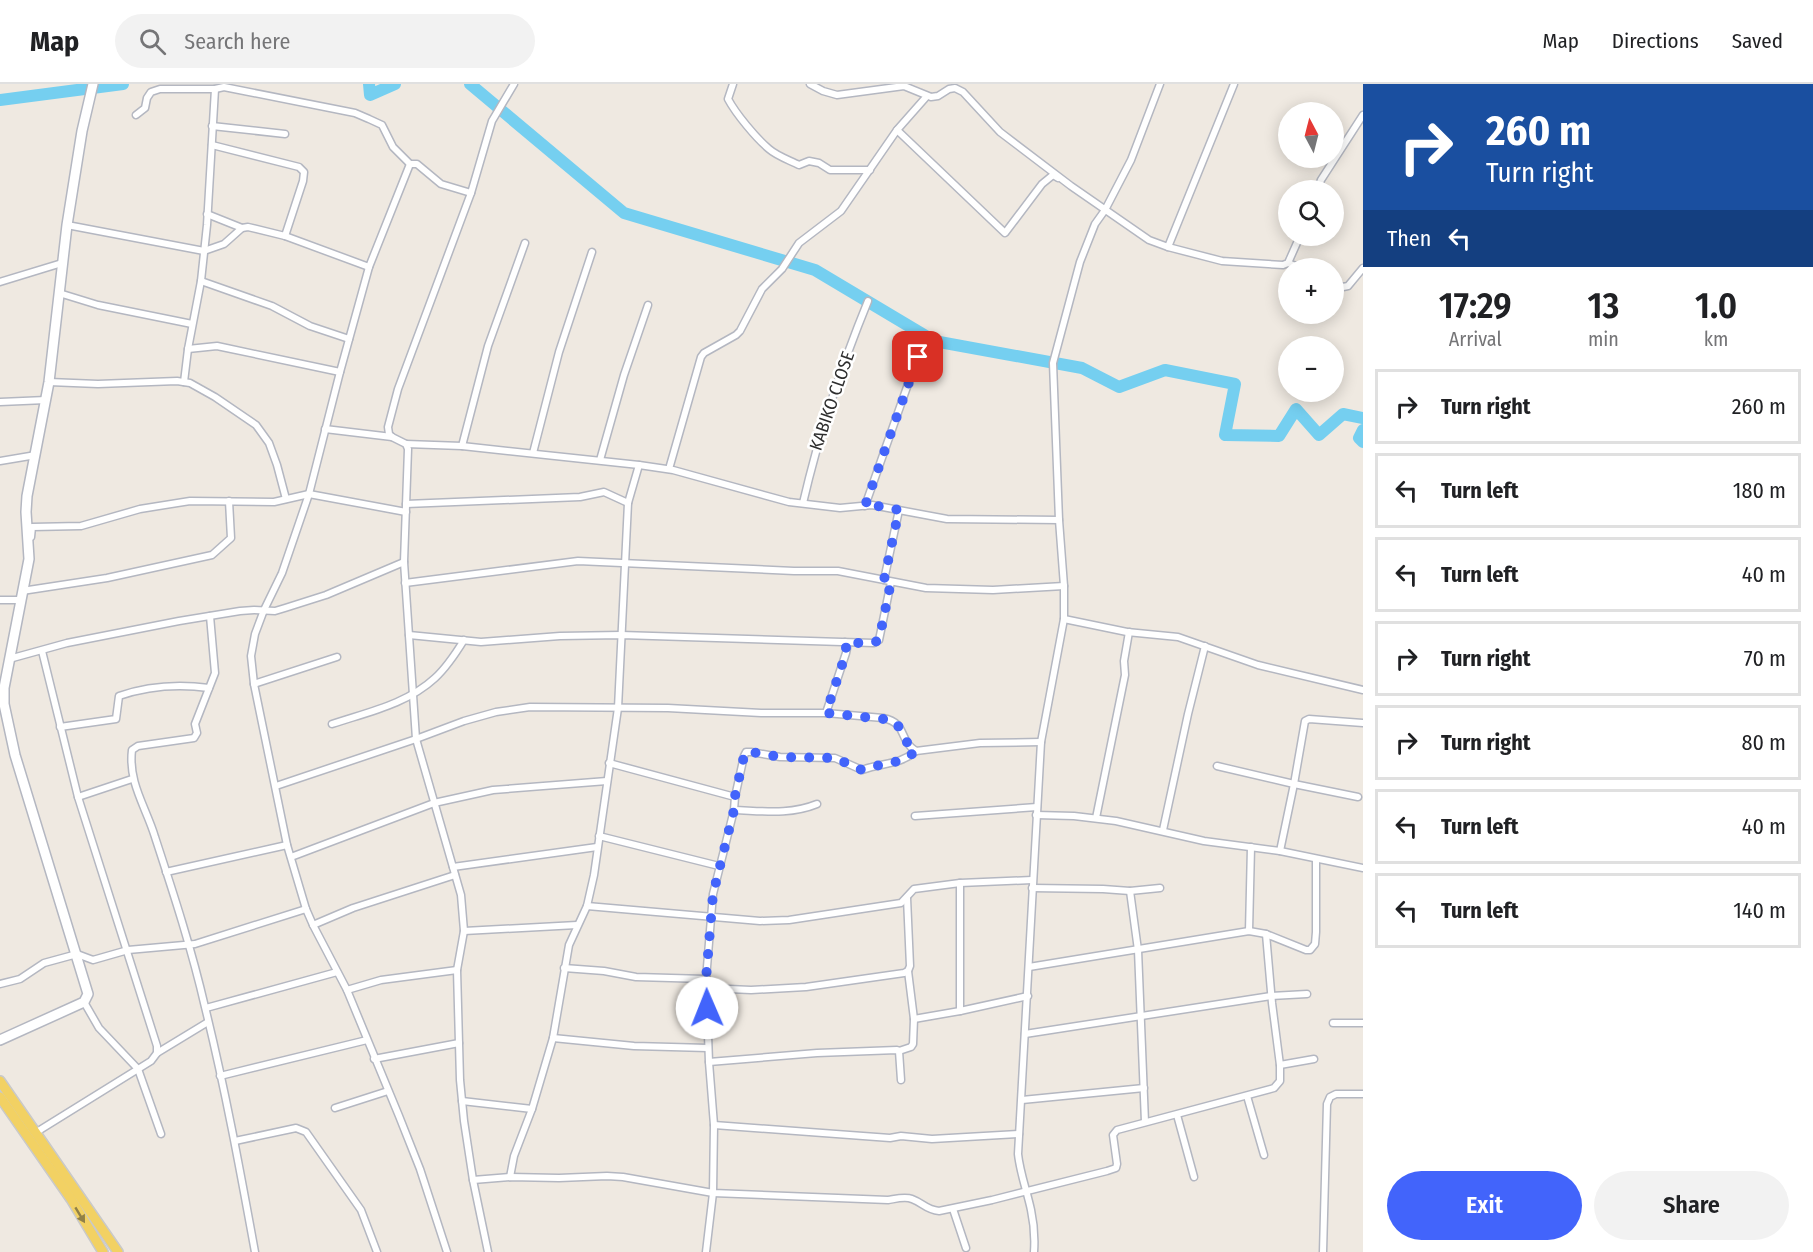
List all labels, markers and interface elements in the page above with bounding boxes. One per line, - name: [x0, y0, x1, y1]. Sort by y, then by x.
- search box: [115, 14, 535, 68]
- text: Map: [30, 25, 79, 58]
- icon: search: [136, 25, 169, 58]
- text: Search here: [184, 28, 290, 55]
- text: Map: [1542, 28, 1579, 54]
- text: Directions: [1612, 28, 1699, 54]
- text: Saved: [1732, 28, 1783, 54]
- north arrow: [1278, 102, 1344, 168]
- map controls: [1278, 102, 1344, 402]
- text: 260 m: [1486, 106, 1591, 156]
- icon: right: [1387, 108, 1465, 186]
- text: Turn right: [1486, 157, 1594, 189]
- button: search: [1278, 180, 1344, 246]
- icon: left: [1443, 222, 1476, 255]
- text: Then: [1387, 225, 1431, 252]
- button: +: [1278, 258, 1344, 324]
- text: 17:29: [1439, 284, 1512, 328]
- text: 13: [1587, 284, 1619, 328]
- text: 1.0: [1695, 284, 1737, 328]
- text: Arrival: [1449, 327, 1502, 351]
- text: min: [1588, 327, 1619, 351]
- text: km: [1704, 327, 1728, 351]
- pin: [892, 331, 943, 382]
- button: −: [1278, 336, 1344, 402]
- icon: arrive: [901, 340, 934, 373]
- street label: KABIKO CLOSE: [805, 349, 859, 453]
- icon: right: [1390, 390, 1423, 423]
- text: Turn right: [1441, 393, 1530, 420]
- text: 260 m: [1732, 393, 1786, 420]
- icon: left: [1390, 474, 1423, 507]
- text: Turn left: [1441, 477, 1519, 504]
- text: 180 m: [1733, 477, 1786, 504]
- icon: left: [1390, 558, 1423, 591]
- text: Turn left: [1441, 561, 1519, 588]
- text: 40 m: [1742, 561, 1786, 588]
- icon: right: [1390, 642, 1423, 675]
- text: Turn right: [1441, 645, 1530, 672]
- text: 70 m: [1744, 645, 1786, 672]
- icon: right: [1390, 726, 1423, 759]
- text: Turn right: [1441, 729, 1530, 756]
- text: 80 m: [1741, 729, 1786, 756]
- icon: left: [1390, 810, 1423, 843]
- text: Turn left: [1441, 813, 1519, 840]
- text: 40 m: [1742, 813, 1786, 840]
- icon: left: [1390, 894, 1423, 927]
- text: Turn left: [1441, 897, 1519, 924]
- text: 140 m: [1733, 897, 1786, 924]
- position arrow: [675, 976, 739, 1040]
- button: Exit: [1387, 1171, 1582, 1240]
- button: Share: [1594, 1171, 1789, 1240]
- one-way arrow: [75, 1207, 86, 1223]

